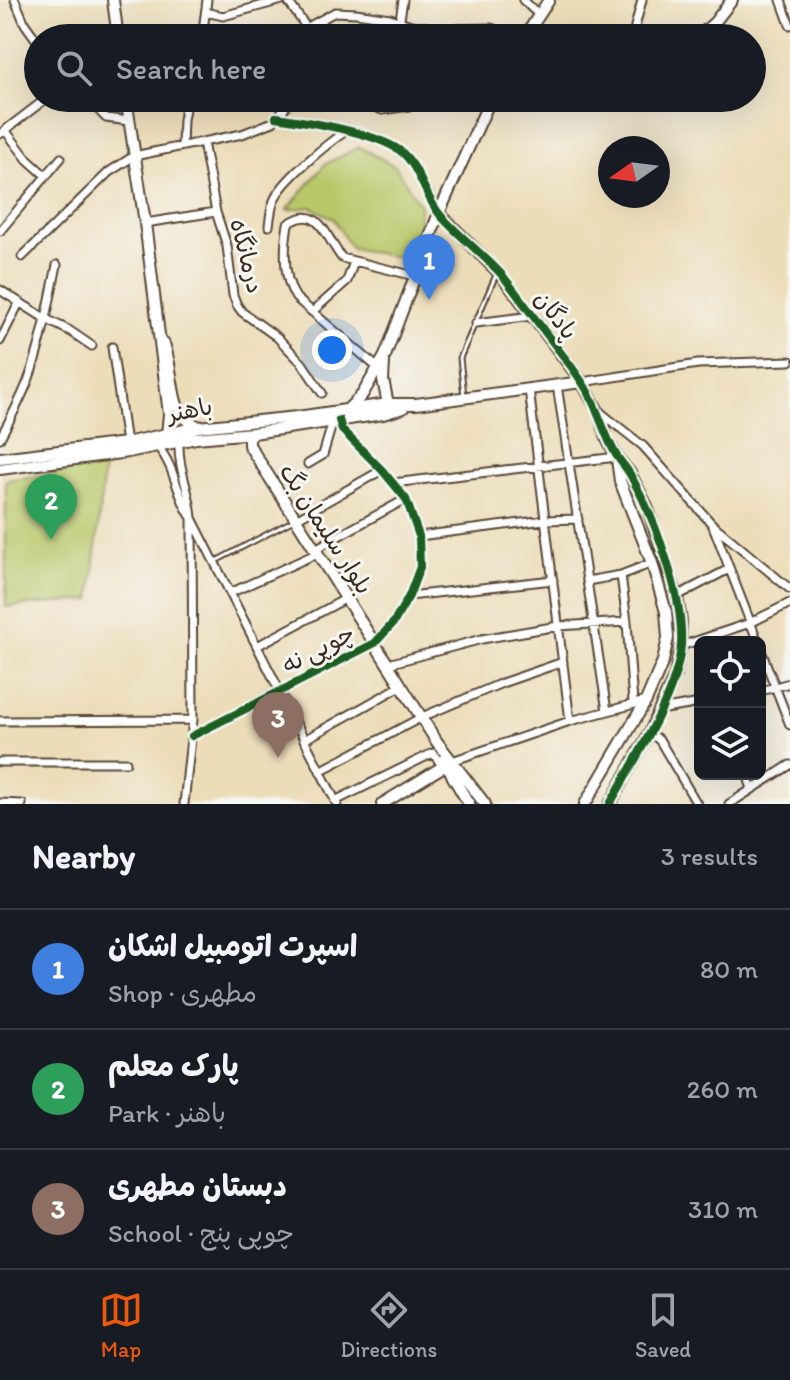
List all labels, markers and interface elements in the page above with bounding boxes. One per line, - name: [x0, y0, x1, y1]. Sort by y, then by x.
- search box: [24, 24, 766, 112]
- icon: search: [52, 46, 96, 90]
- text: Search here: [116, 50, 266, 87]
- north arrow: [598, 136, 670, 208]
- street label: درمانگاه: [224, 215, 271, 296]
- pin: 1: [403, 234, 455, 300]
- street label: پادگان: [528, 284, 584, 346]
- your location: [312, 330, 352, 370]
- street label: باهنر: [163, 391, 215, 428]
- street label: بلوار سلیمان بگ: [273, 458, 379, 600]
- pin: 2: [25, 474, 77, 540]
- street label: چوپی نه: [276, 618, 360, 680]
- map controls: [694, 636, 766, 780]
- button: locate: [694, 636, 766, 708]
- pin: 3: [252, 692, 304, 758]
- button: layers: [694, 708, 766, 780]
- text: Nearby: [32, 836, 135, 877]
- text: 3 results: [661, 840, 758, 872]
- text: اسپرت اتومبیل اشکان: [108, 927, 358, 964]
- text: 1: [52, 953, 64, 985]
- text: 80 m: [700, 953, 758, 985]
- text: Shop · مطهری: [108, 977, 257, 1009]
- text: پارک معلم: [108, 1047, 239, 1084]
- text: 2: [51, 1073, 65, 1105]
- text: 260 m: [687, 1073, 758, 1105]
- text: Park · باهنر: [108, 1097, 226, 1129]
- text: دبستان مطهری: [108, 1167, 287, 1204]
- text: 3: [51, 1193, 65, 1225]
- text: 310 m: [688, 1193, 758, 1225]
- text: School · چوپی پنج: [108, 1217, 294, 1249]
- tab: Map: [99, 1288, 143, 1363]
- tab: Directions: [341, 1288, 437, 1363]
- tab: Saved: [635, 1288, 691, 1363]

